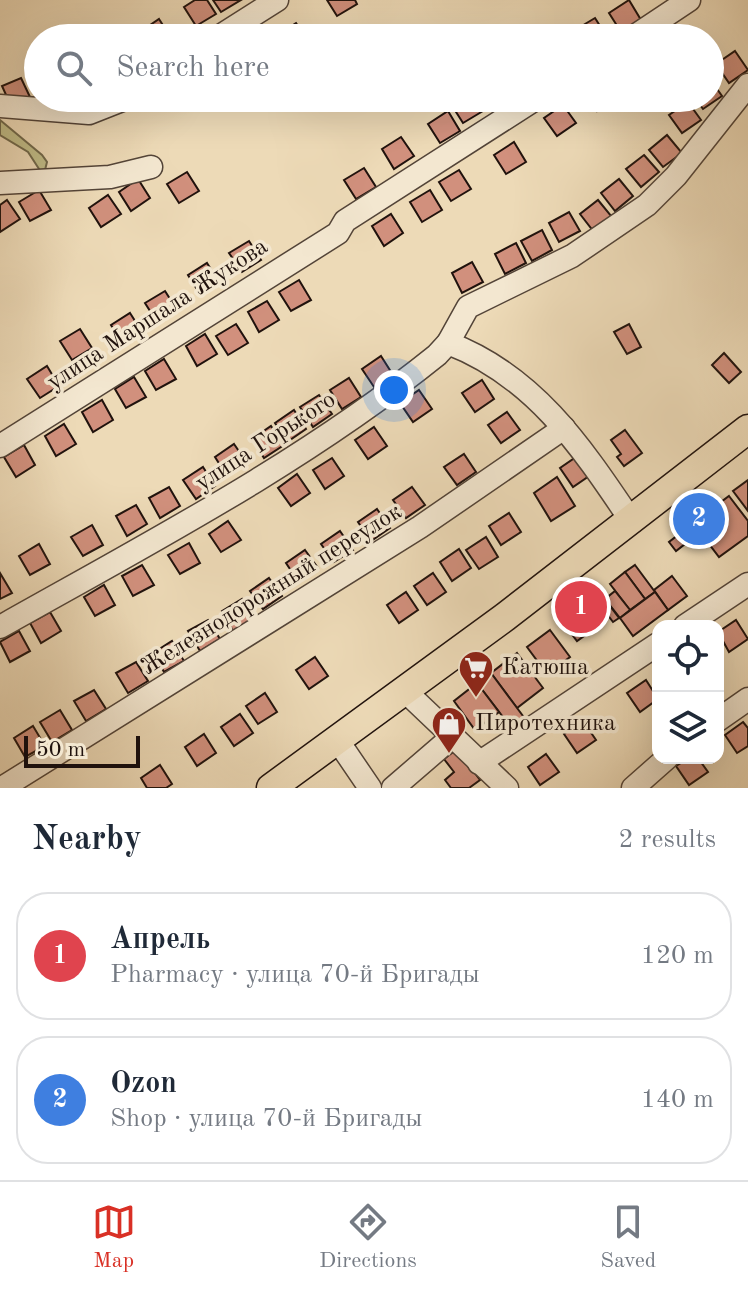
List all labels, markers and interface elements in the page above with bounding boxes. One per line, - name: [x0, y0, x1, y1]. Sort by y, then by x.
- search box: [24, 24, 724, 112]
- icon: search: [52, 46, 96, 90]
- text: Search here: [116, 53, 270, 83]
- street label: улица Маршала Жукова: [43, 235, 273, 395]
- your location: [374, 370, 414, 410]
- street label: улица Горького: [192, 388, 340, 496]
- pin: 2: [673, 489, 725, 549]
- street label: Железнодорожный переулок: [138, 500, 406, 680]
- pin: 1: [555, 577, 607, 637]
- map controls: [652, 620, 724, 764]
- button: locate: [652, 620, 724, 692]
- supermarket icon: Катюша: [457, 649, 495, 699]
- place label: Катюша: [502, 656, 589, 680]
- button: layers: [652, 692, 724, 764]
- shop icon: Пиротехника: [430, 705, 468, 755]
- place label: Пиротехника: [475, 712, 616, 736]
- scale bar: [24, 732, 140, 768]
- text: 50 m: [36, 739, 85, 761]
- text: Nearby: [32, 823, 142, 857]
- text: 2 results: [618, 827, 716, 853]
- text: Апрель: [110, 925, 210, 955]
- text: 1: [52, 943, 68, 969]
- text: 120 m: [641, 943, 714, 969]
- text: Pharmacy · улица 70-й Бригады: [110, 962, 480, 988]
- text: Ozon: [110, 1069, 177, 1099]
- text: 2: [52, 1087, 68, 1113]
- text: 140 m: [641, 1087, 714, 1113]
- text: Shop · улица 70-й Бригады: [110, 1106, 422, 1132]
- tab: Map: [92, 1200, 136, 1275]
- tab: Directions: [319, 1200, 417, 1275]
- tab: Saved: [600, 1200, 656, 1275]

